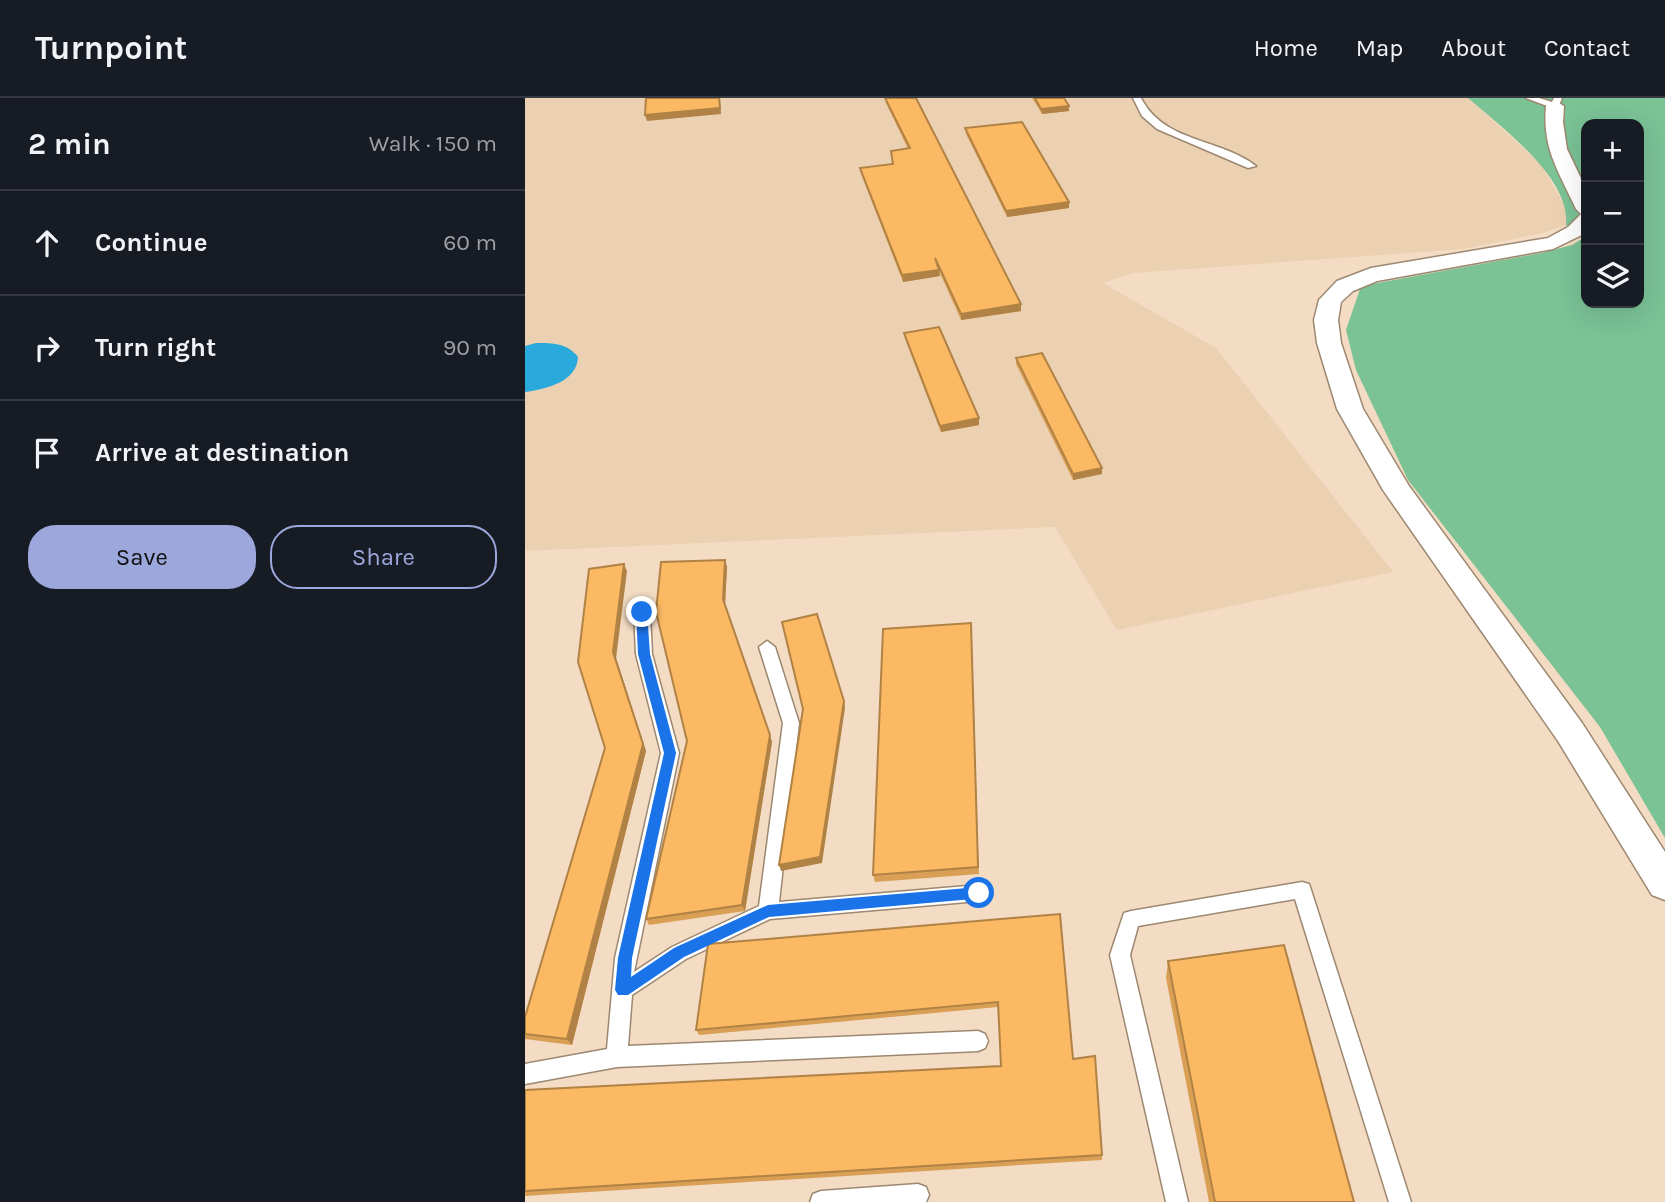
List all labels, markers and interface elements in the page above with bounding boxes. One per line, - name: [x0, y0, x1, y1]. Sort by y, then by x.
- text: Turnpoint: [35, 29, 187, 67]
- text: Home: [1254, 34, 1318, 62]
- text: Map: [1356, 34, 1403, 62]
- text: About: [1441, 34, 1506, 62]
- text: Contact: [1544, 34, 1630, 62]
- map controls: [1581, 119, 1644, 308]
- button: +: [1581, 119, 1644, 182]
- text: 2 min: [28, 126, 111, 162]
- text: Walk · 150 m: [369, 130, 497, 157]
- button: −: [1581, 182, 1644, 245]
- icon: ahead: [28, 224, 66, 262]
- text: Continue: [95, 227, 207, 258]
- text: 60 m: [443, 229, 497, 256]
- button: layers: [1581, 245, 1644, 308]
- icon: right: [28, 329, 66, 367]
- text: Turn right: [95, 332, 216, 363]
- text: 90 m: [443, 334, 497, 361]
- icon: arrive: [28, 434, 66, 472]
- text: Arrive at destination: [95, 437, 349, 468]
- button: Save: [28, 525, 256, 589]
- button: Share: [270, 525, 497, 589]
- route end: [626, 596, 657, 627]
- route start: [963, 877, 994, 908]

